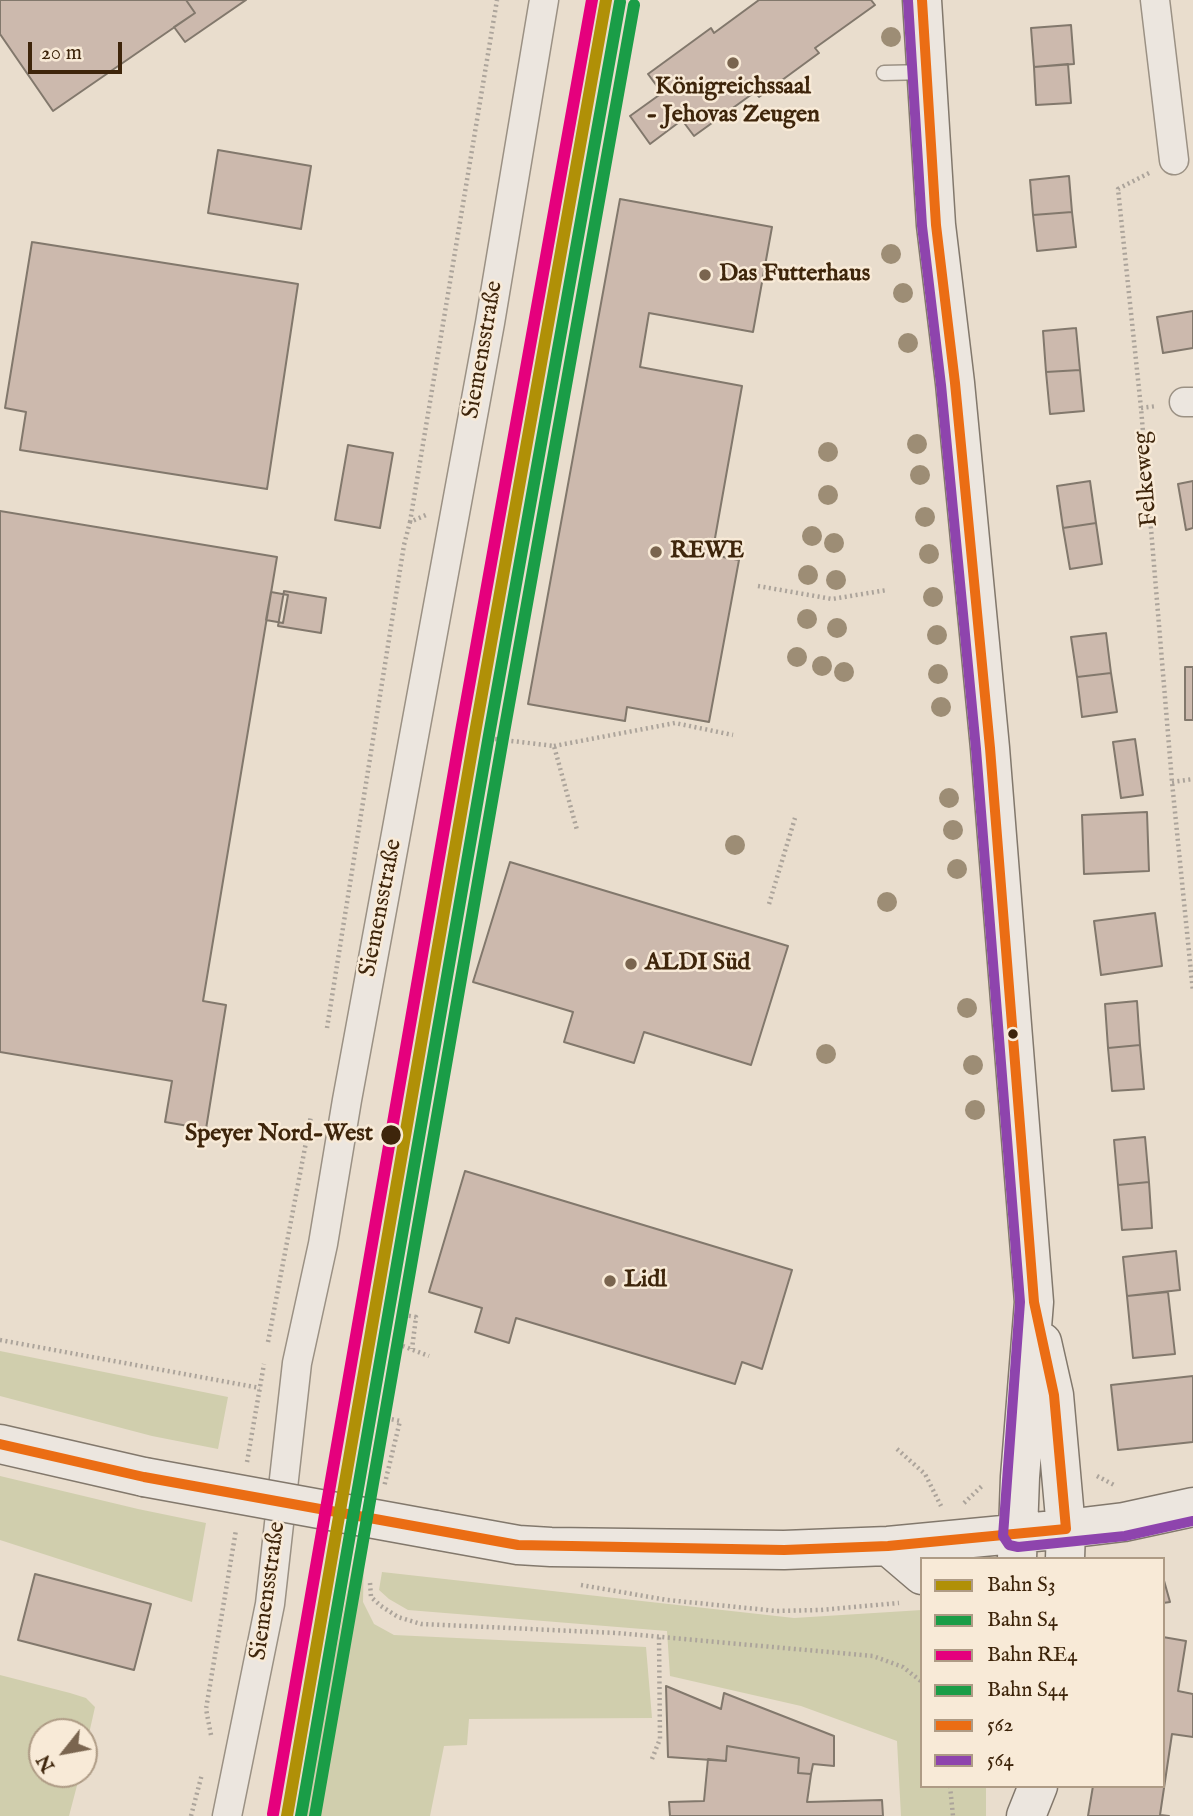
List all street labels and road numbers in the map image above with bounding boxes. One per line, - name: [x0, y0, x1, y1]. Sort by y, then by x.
- street label: Siemensstraße: [458, 279, 510, 421]
- street label: Felkeweg: [1128, 430, 1166, 528]
- street label: Siemensstraße: [355, 837, 409, 979]
- street label: Siemensstraße: [245, 1520, 293, 1662]

